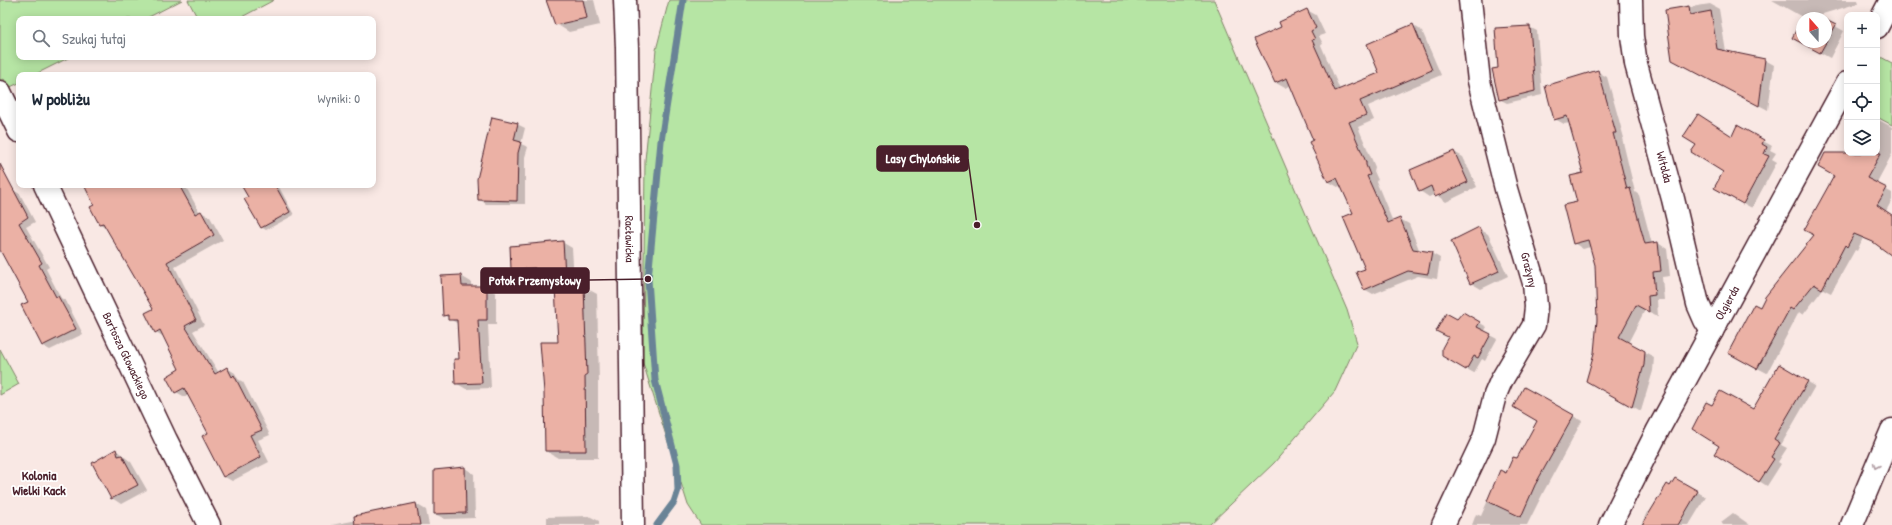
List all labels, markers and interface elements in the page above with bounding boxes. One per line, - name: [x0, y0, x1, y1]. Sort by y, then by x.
- north arrow: [1796, 12, 1832, 48]
- map controls: [1844, 12, 1880, 156]
- button: +: [1844, 12, 1880, 48]
- search box: [16, 16, 376, 60]
- icon: search: [30, 27, 52, 49]
- text: Szukaj tutaj: [62, 28, 126, 49]
- button: −: [1844, 48, 1880, 84]
- button: locate: [1844, 84, 1880, 120]
- text: W pobliżu: [32, 87, 90, 110]
- text: Wyniki: 0: [318, 89, 360, 107]
- button: layers: [1844, 120, 1880, 156]
- callout: Lasy Chylońskie: [877, 146, 968, 171]
- text: Lasy Chylońskie: [886, 149, 961, 168]
- street label: Witolda: [1652, 149, 1677, 185]
- street label: Racławicka: [621, 215, 639, 263]
- street label: Grażyny: [1517, 250, 1542, 289]
- callout: Potok Przemysłowy: [481, 268, 589, 293]
- text: Potok Przemysłowy: [489, 271, 582, 290]
- street label: Olgierda: [1710, 282, 1743, 323]
- street label: Bartosza Głowackiego: [99, 309, 154, 402]
- one-way arrow: [1873, 463, 1881, 470]
- district label: Kolonia Wielki Kack: [12, 466, 66, 499]

